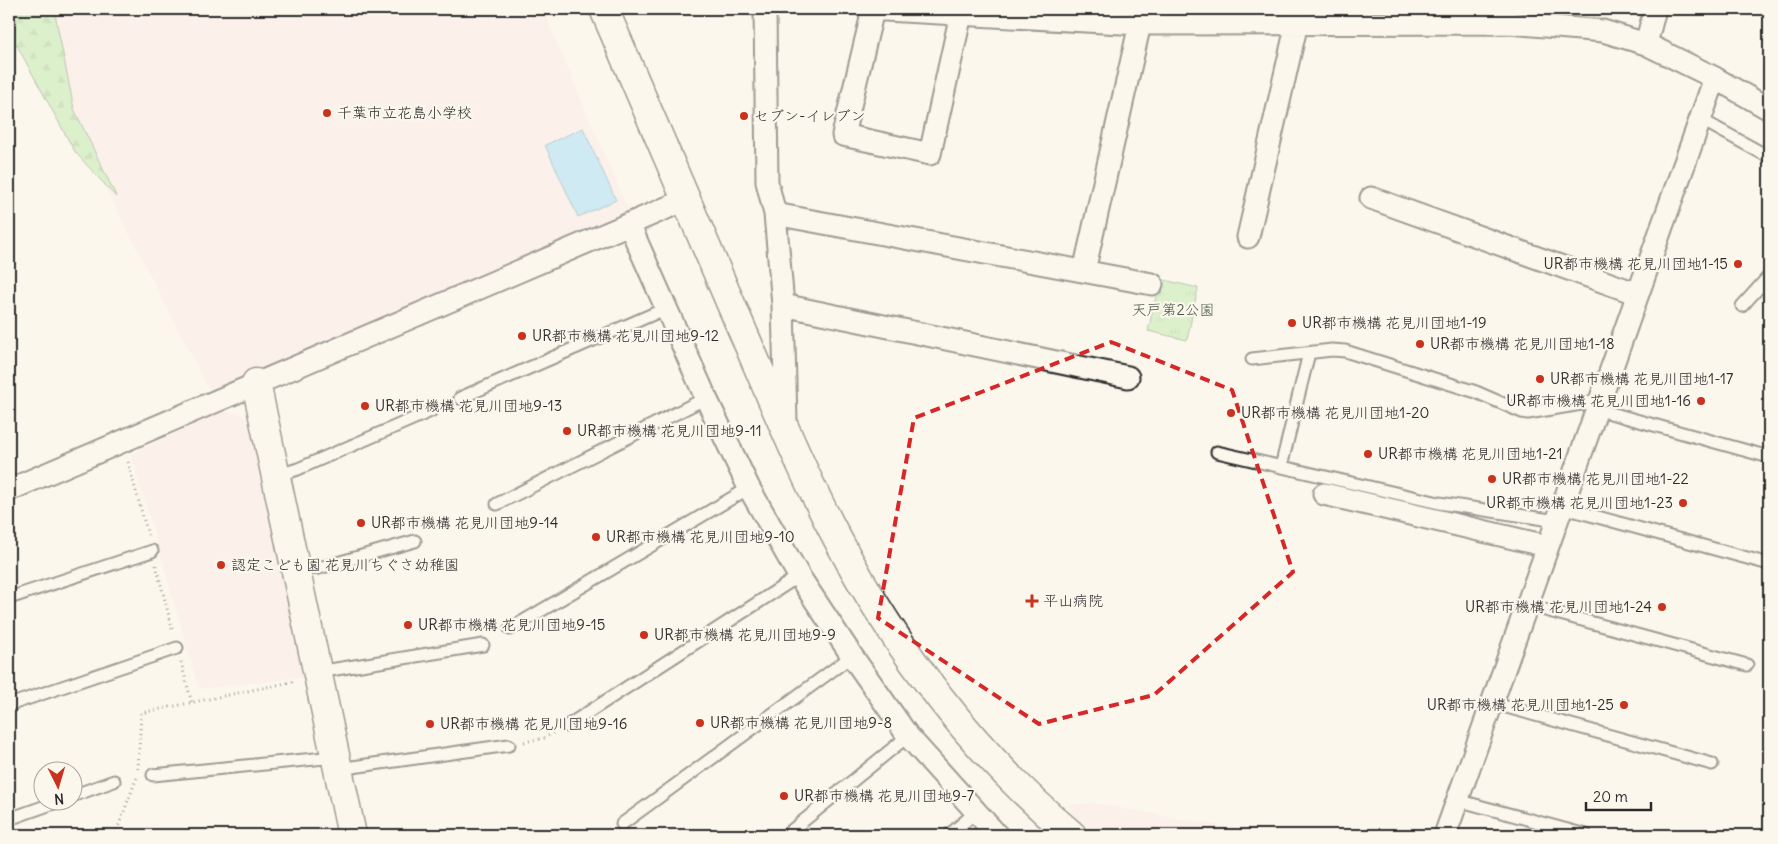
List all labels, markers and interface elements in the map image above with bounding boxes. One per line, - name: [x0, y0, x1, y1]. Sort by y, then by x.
- place label: 千葉市立花島小学校: [337, 103, 472, 122]
- place label: セブン-イレブン: [754, 106, 865, 125]
- marker: 千葉市立花島小学校: [321, 107, 333, 119]
- marker: セブン-イレブン: [738, 110, 750, 122]
- place label: UR都市機構 花見川団地1-15: [1543, 254, 1728, 273]
- marker: UR都市機構 花見川団地1-15: [1732, 258, 1744, 270]
- park label: 天戸第2公園: [1131, 300, 1215, 319]
- place label: UR都市機構 花見川団地1-19: [1302, 313, 1487, 332]
- marker: UR都市機構 花見川団地1-19: [1286, 317, 1298, 329]
- place label: UR都市機構 花見川団地9-12: [532, 326, 719, 345]
- marker: UR都市機構 花見川団地9-12: [516, 330, 528, 342]
- place label: UR都市機構 花見川団地1-18: [1430, 334, 1615, 353]
- marker: UR都市機構 花見川団地1-18: [1414, 338, 1426, 350]
- place label: UR都市機構 花見川団地1-17: [1550, 369, 1733, 388]
- marker: UR都市機構 花見川団地1-17: [1534, 373, 1546, 385]
- place label: UR都市機構 花見川団地1-16: [1506, 391, 1691, 410]
- marker: UR都市機構 花見川団地1-16: [1695, 395, 1707, 407]
- place label: UR都市機構 花見川団地9-13: [375, 396, 562, 415]
- marker: UR都市機構 花見川団地9-13: [359, 400, 371, 412]
- place label: UR都市機構 花見川団地1-20: [1241, 403, 1429, 422]
- marker: UR都市機構 花見川団地1-20: [1225, 407, 1237, 419]
- place label: UR都市機構 花見川団地9-11: [577, 421, 762, 440]
- marker: UR都市機構 花見川団地9-11: [561, 425, 573, 437]
- place label: UR都市機構 花見川団地1-21: [1378, 444, 1563, 463]
- marker: UR都市機構 花見川団地1-21: [1362, 448, 1374, 460]
- place label: UR都市機構 花見川団地1-22: [1502, 469, 1689, 488]
- marker: UR都市機構 花見川団地1-22: [1486, 473, 1498, 485]
- place label: UR都市機構 花見川団地1-23: [1486, 493, 1673, 512]
- marker: UR都市機構 花見川団地1-23: [1677, 497, 1689, 509]
- place label: UR都市機構 花見川団地9-14: [371, 513, 559, 532]
- marker: UR都市機構 花見川団地9-14: [355, 517, 367, 529]
- place label: UR都市機構 花見川団地9-10: [606, 527, 795, 546]
- marker: UR都市機構 花見川団地9-10: [590, 531, 602, 543]
- place label: 認定こども園 花見川ちぐさ幼稚園: [231, 555, 459, 574]
- marker: 認定こども園 花見川ちぐさ幼稚園: [215, 559, 227, 571]
- place label: 平山病院: [1043, 591, 1103, 610]
- marker: 平山病院: [1025, 594, 1039, 608]
- place label: UR都市機構 花見川団地1-24: [1465, 597, 1652, 616]
- marker: UR都市機構 花見川団地1-24: [1656, 601, 1668, 613]
- place label: UR都市機構 花見川団地9-15: [418, 615, 605, 634]
- marker: UR都市機構 花見川団地9-15: [402, 619, 414, 631]
- place label: UR都市機構 花見川団地9-9: [654, 625, 836, 644]
- marker: UR都市機構 花見川団地9-9: [638, 629, 650, 641]
- place label: UR都市機構 花見川団地1-25: [1427, 695, 1614, 714]
- marker: UR都市機構 花見川団地1-25: [1618, 699, 1630, 711]
- place label: UR都市機構 花見川団地9-8: [710, 713, 892, 732]
- place label: UR都市機構 花見川団地9-16: [440, 714, 627, 733]
- marker: UR都市機構 花見川団地9-8: [694, 717, 706, 729]
- marker: UR都市機構 花見川団地9-16: [424, 718, 436, 730]
- north arrow: [32, 762, 82, 812]
- scale bar: [1586, 779, 1650, 811]
- place label: UR都市機構 花見川団地9-7: [794, 786, 974, 805]
- text: 20 m: [1593, 787, 1628, 806]
- text: N: [54, 790, 65, 808]
- marker: UR都市機構 花見川団地9-7: [778, 790, 790, 802]

